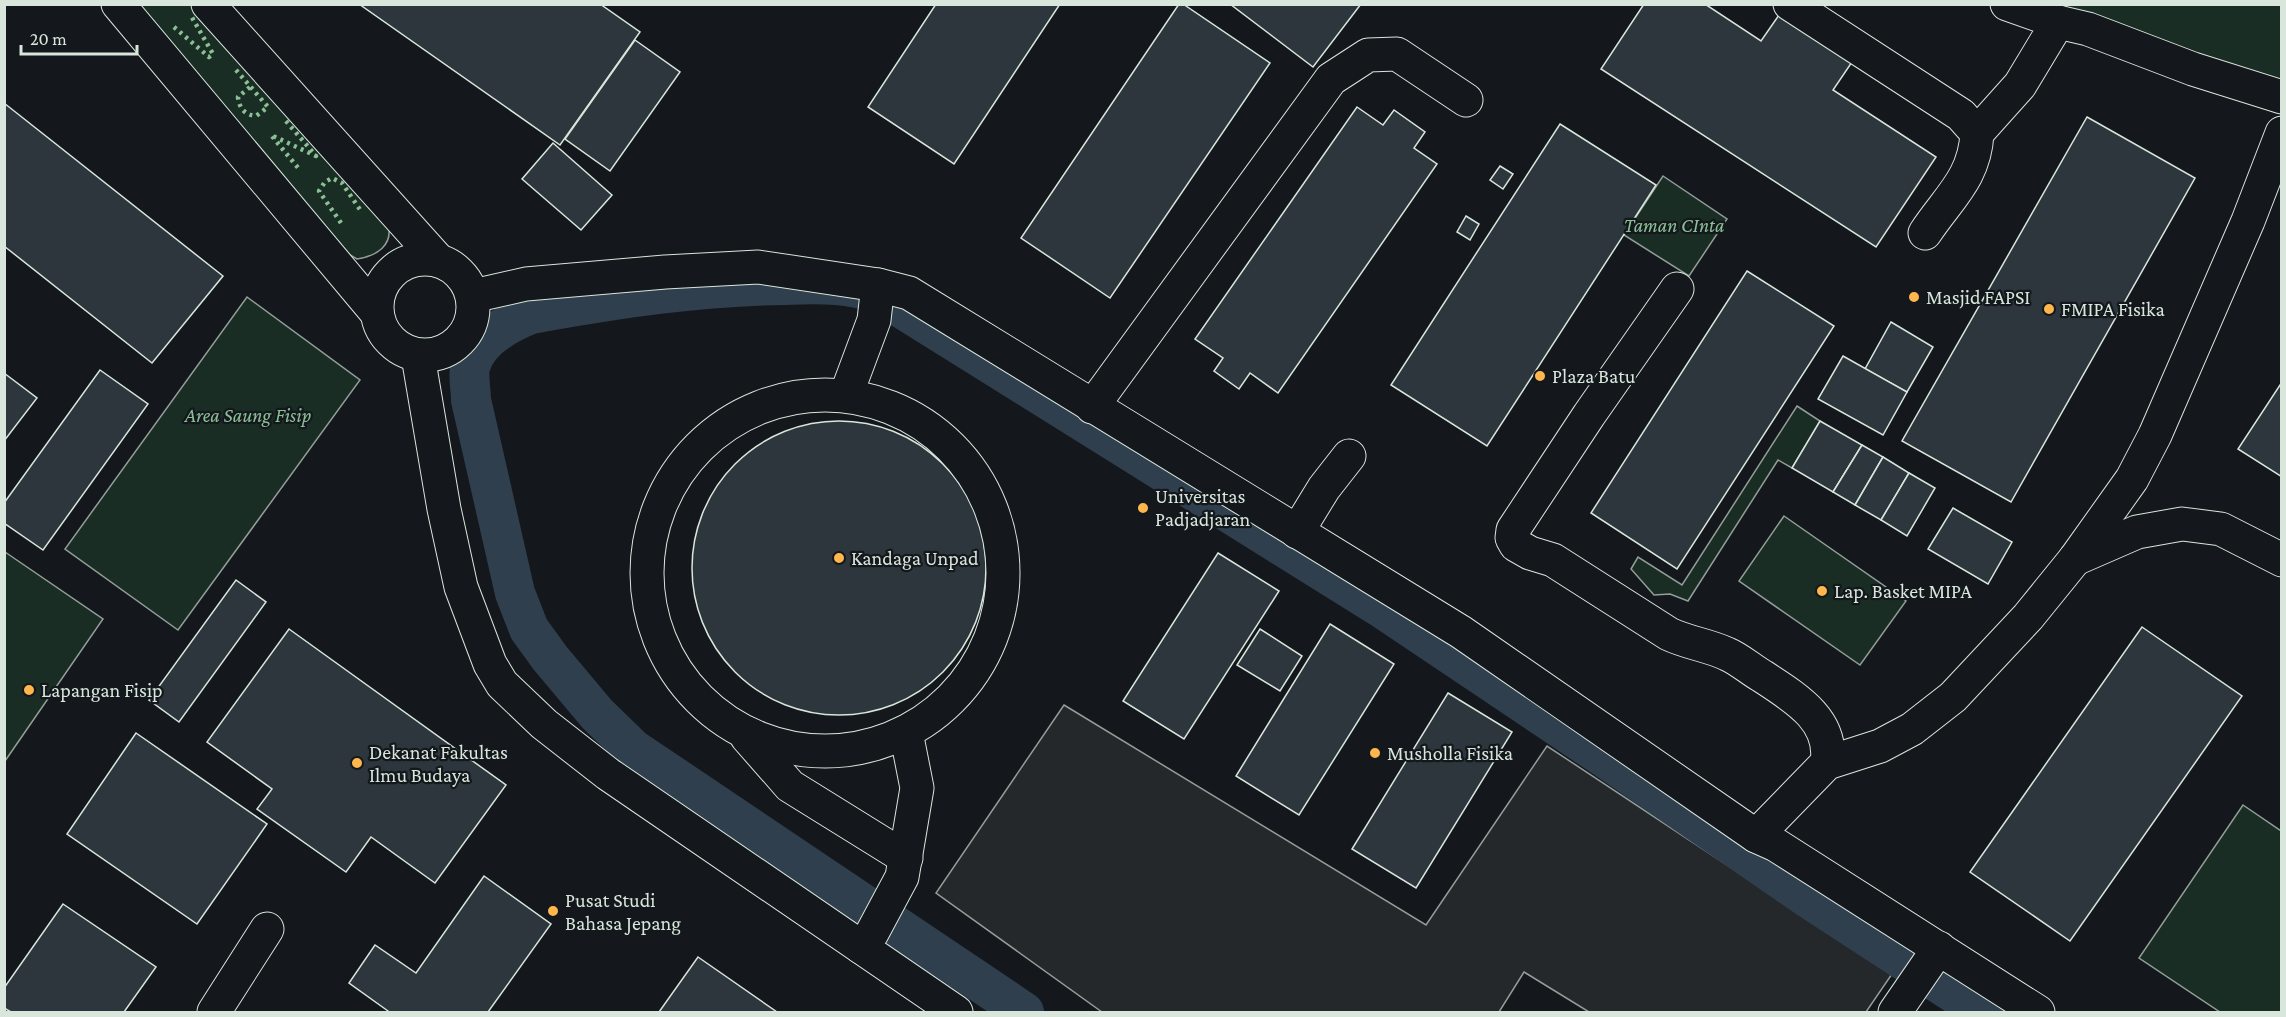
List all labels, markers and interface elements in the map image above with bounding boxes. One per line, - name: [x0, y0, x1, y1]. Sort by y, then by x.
- scale bar: [21, 18, 136, 56]
- text: 20 m: [30, 29, 67, 49]
- park label: Taman CInta: [1624, 214, 1724, 236]
- place label: Masjid FAPSI: [1926, 286, 2030, 309]
- marker: Masjid FAPSI: [1907, 290, 1921, 304]
- place label: FMIPA Fisika: [2061, 298, 2165, 320]
- marker: FMIPA Fisika: [2042, 302, 2056, 316]
- place label: Plaza Batu: [1552, 365, 1636, 387]
- marker: Plaza Batu: [1533, 369, 1547, 383]
- park label: Area Saung Fisip: [184, 404, 311, 427]
- place label: Universitas Padjadjaran: [1155, 485, 1250, 531]
- marker: Universitas Padjadjaran: [1136, 501, 1150, 515]
- place label: Kandaga Unpad: [851, 547, 979, 570]
- marker: Kandaga Unpad: [832, 551, 846, 565]
- place label: Lap. Basket MIPA: [1834, 580, 1972, 603]
- marker: Lap. Basket MIPA: [1815, 584, 1829, 598]
- place label: Lapangan Fisip: [41, 679, 163, 702]
- marker: Lapangan Fisip: [22, 683, 36, 697]
- place label: Dekanat Fakultas Ilmu Budaya: [369, 741, 508, 787]
- place label: Musholla Fisika: [1387, 742, 1513, 764]
- marker: Musholla Fisika: [1368, 746, 1382, 760]
- marker: Dekanat Fakultas Ilmu Budaya: [350, 756, 364, 770]
- place label: Pusat Studi Bahasa Jepang: [565, 889, 681, 935]
- marker: Pusat Studi Bahasa Jepang: [546, 904, 560, 918]

